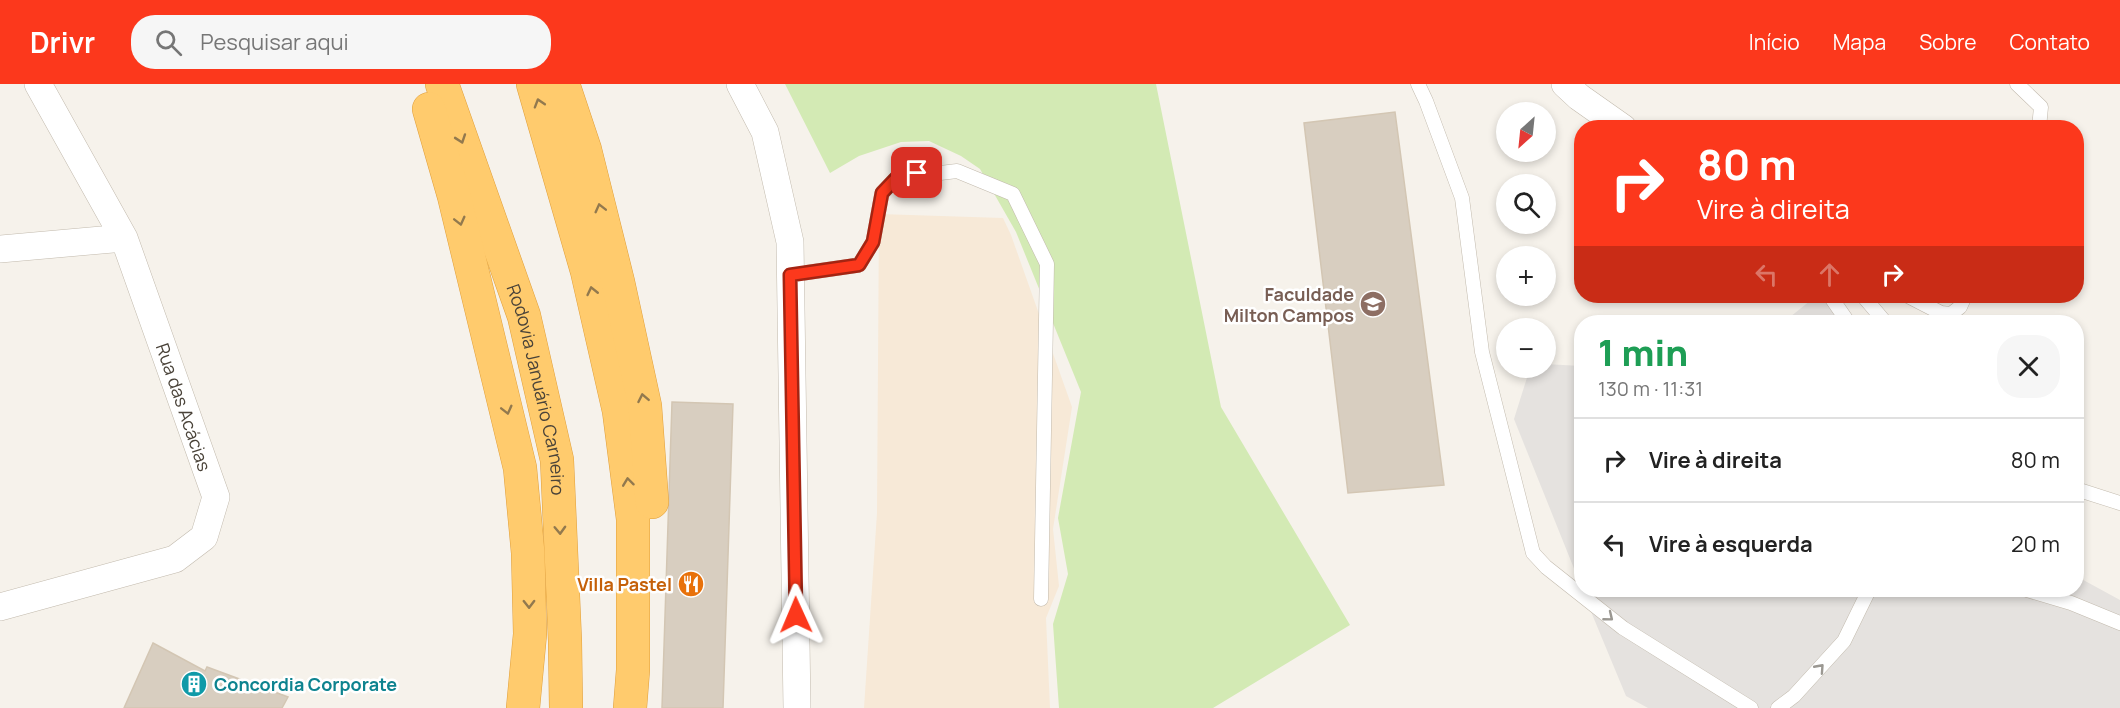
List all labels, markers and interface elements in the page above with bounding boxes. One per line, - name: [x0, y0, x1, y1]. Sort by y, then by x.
- search box: [131, 15, 551, 69]
- text: Drivr: [30, 23, 95, 61]
- icon: search: [152, 26, 185, 59]
- text: Pesquisar aqui: [200, 27, 349, 57]
- text: Início: [1749, 28, 1800, 56]
- text: Mapa: [1833, 28, 1886, 56]
- text: Sobre: [1919, 28, 1977, 56]
- text: Contato: [2010, 28, 2090, 56]
- one-way arrow: [534, 98, 546, 109]
- north arrow: [1496, 102, 1556, 162]
- map controls: [1496, 102, 1556, 378]
- one-way arrow: [454, 133, 467, 144]
- text: 80 m: [1697, 135, 1797, 193]
- icon: right: [1598, 144, 1676, 222]
- pin: [891, 147, 942, 198]
- icon: arrive: [900, 156, 933, 189]
- button: search: [1496, 174, 1556, 234]
- text: Vire à direita: [1697, 190, 1850, 227]
- one-way arrow: [594, 203, 607, 213]
- one-way arrow: [453, 216, 466, 226]
- button: +: [1496, 246, 1556, 306]
- icon: left: [1750, 258, 1783, 291]
- icon: ahead: [1813, 258, 1846, 291]
- icon: right: [1876, 258, 1909, 291]
- street label: Rodovia Januário Carneiro: [502, 281, 571, 496]
- place label: Faculdade Milton Campos: [1224, 282, 1354, 327]
- one-way arrow: [586, 286, 599, 296]
- school or university icon: Faculdade Milton Campos: [1358, 289, 1388, 319]
- button: −: [1496, 318, 1556, 378]
- text: 1 min: [1598, 328, 1688, 377]
- button: close: [1997, 335, 2060, 398]
- street label: Rua das Acácias: [151, 340, 217, 474]
- text: 130 m · 11:31: [1598, 375, 1703, 402]
- one-way arrow: [637, 393, 650, 403]
- one-way arrow: [499, 405, 512, 415]
- icon: right: [1598, 444, 1631, 477]
- text: Vire à direita: [1649, 445, 1782, 475]
- text: 80 m: [2011, 445, 2060, 475]
- one-way arrow: [623, 477, 635, 486]
- one-way arrow: [554, 525, 567, 534]
- icon: left: [1598, 528, 1631, 561]
- text: Vire à esquerda: [1649, 529, 1813, 559]
- text: 20 m: [2011, 529, 2060, 559]
- restaurant icon: Villa Pastel: [676, 569, 706, 599]
- place label: Villa Pastel: [577, 572, 672, 596]
- position arrow: [764, 583, 828, 647]
- one-way arrow: [523, 599, 535, 608]
- one-way arrow: [1602, 610, 1613, 621]
- one-way arrow: [1813, 664, 1824, 675]
- building icon: Concordia Corporate: [179, 669, 209, 699]
- place label: Concordia Corporate: [214, 672, 397, 696]

